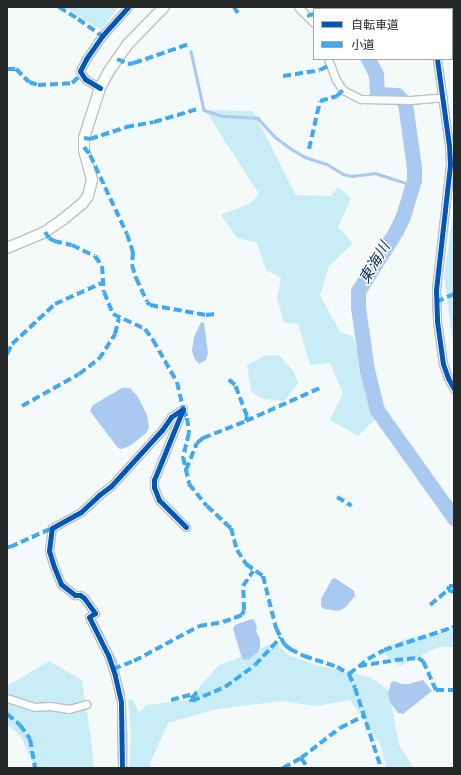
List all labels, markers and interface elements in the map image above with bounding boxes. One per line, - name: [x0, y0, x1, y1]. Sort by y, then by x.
- legend: [313, 8, 453, 60]
- text: 自転車道: [351, 18, 399, 32]
- text: 小道: [351, 38, 375, 52]
- water label: 東海川: [356, 239, 394, 287]

